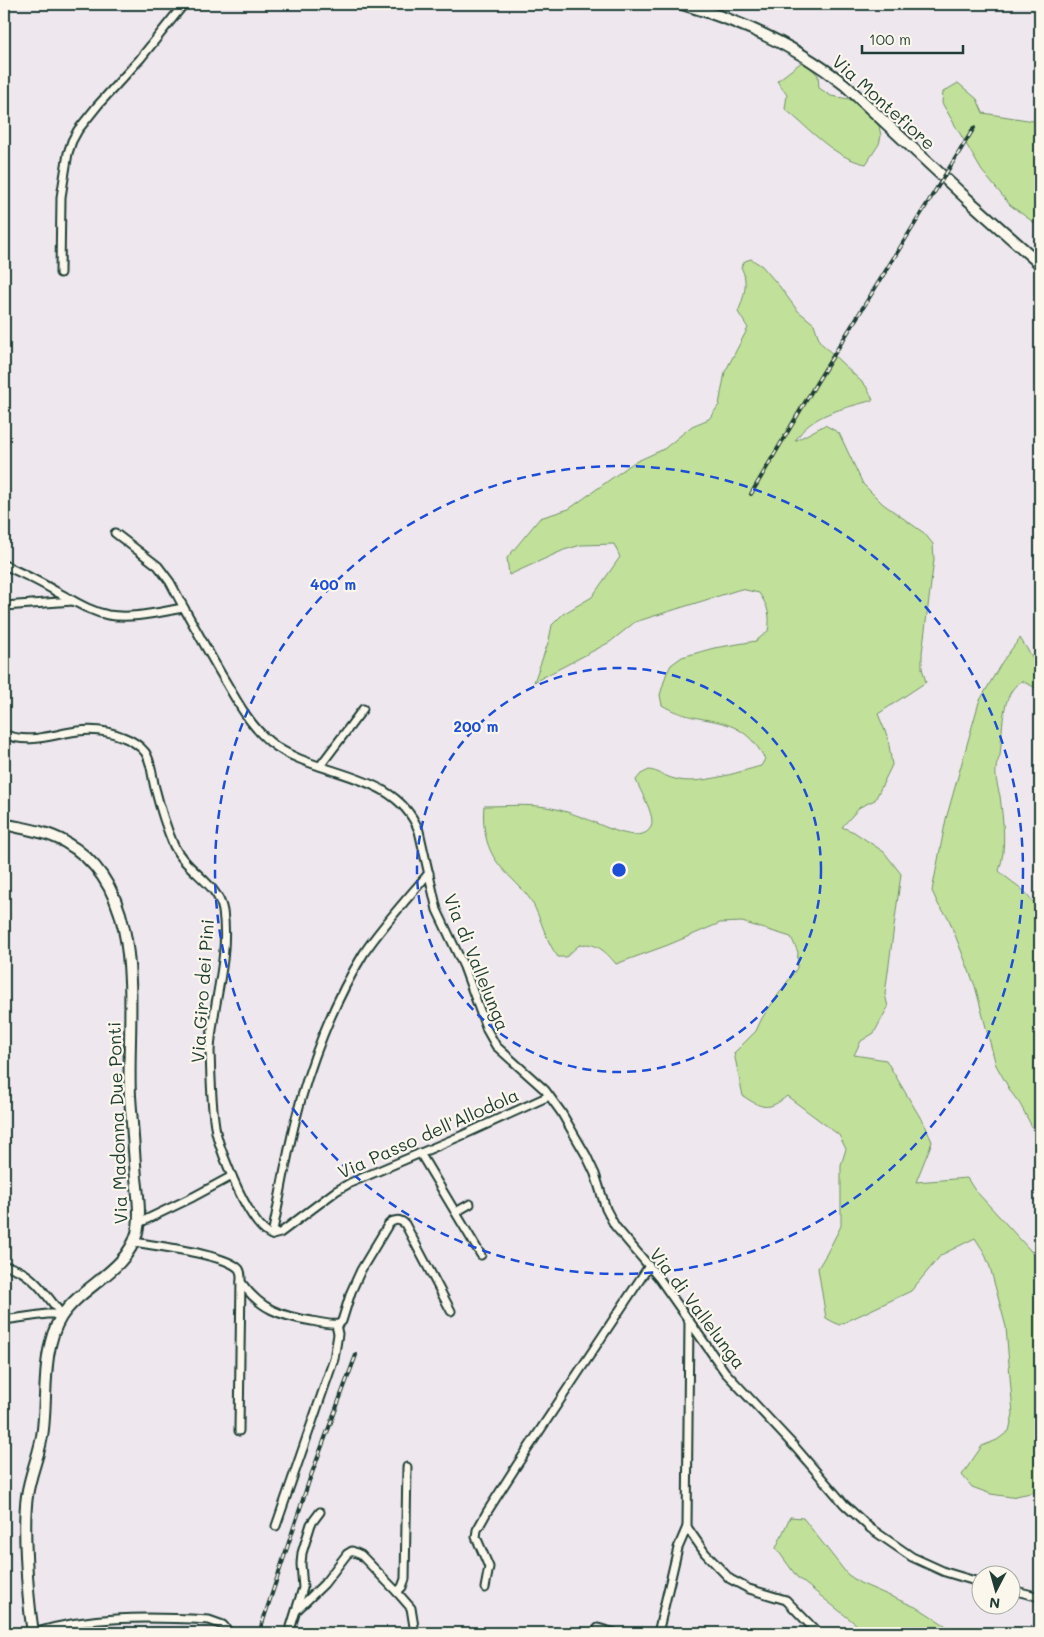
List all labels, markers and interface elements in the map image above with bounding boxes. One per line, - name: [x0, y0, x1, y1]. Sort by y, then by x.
- scale bar: [862, 22, 963, 54]
- text: 100 m: [869, 29, 911, 49]
- street label: Via Montefiore: [827, 49, 941, 155]
- text: 400 m: [310, 574, 356, 594]
- text: 200 m: [454, 716, 499, 736]
- centre of rings: [610, 861, 628, 879]
- street label: Via di Vallelunga: [439, 890, 515, 1034]
- street label: Via Giro dei Pini: [185, 918, 219, 1064]
- street label: Via Madonna Due Ponti: [101, 1021, 133, 1225]
- street label: Via Passo dell'Allodola: [334, 1082, 522, 1184]
- street label: Via di Vallelunga: [645, 1243, 751, 1373]
- north arrow: [972, 1564, 1022, 1614]
- text: N: [988, 1593, 1001, 1613]

